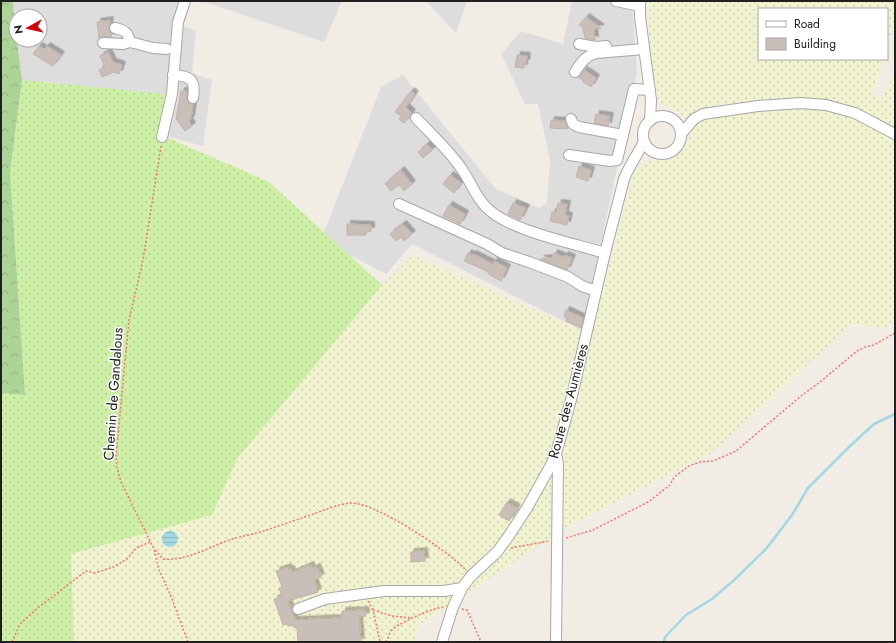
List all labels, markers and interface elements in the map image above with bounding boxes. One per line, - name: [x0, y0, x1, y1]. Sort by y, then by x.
- north arrow: [8, 8, 48, 48]
- legend: [758, 8, 888, 60]
- text: Road: [794, 15, 820, 33]
- text: N: [10, 24, 27, 35]
- text: Building: [794, 35, 836, 53]
- street label: Chemin de Gandalous: [98, 327, 128, 461]
- street label: Route des Aumières: [543, 341, 593, 461]

